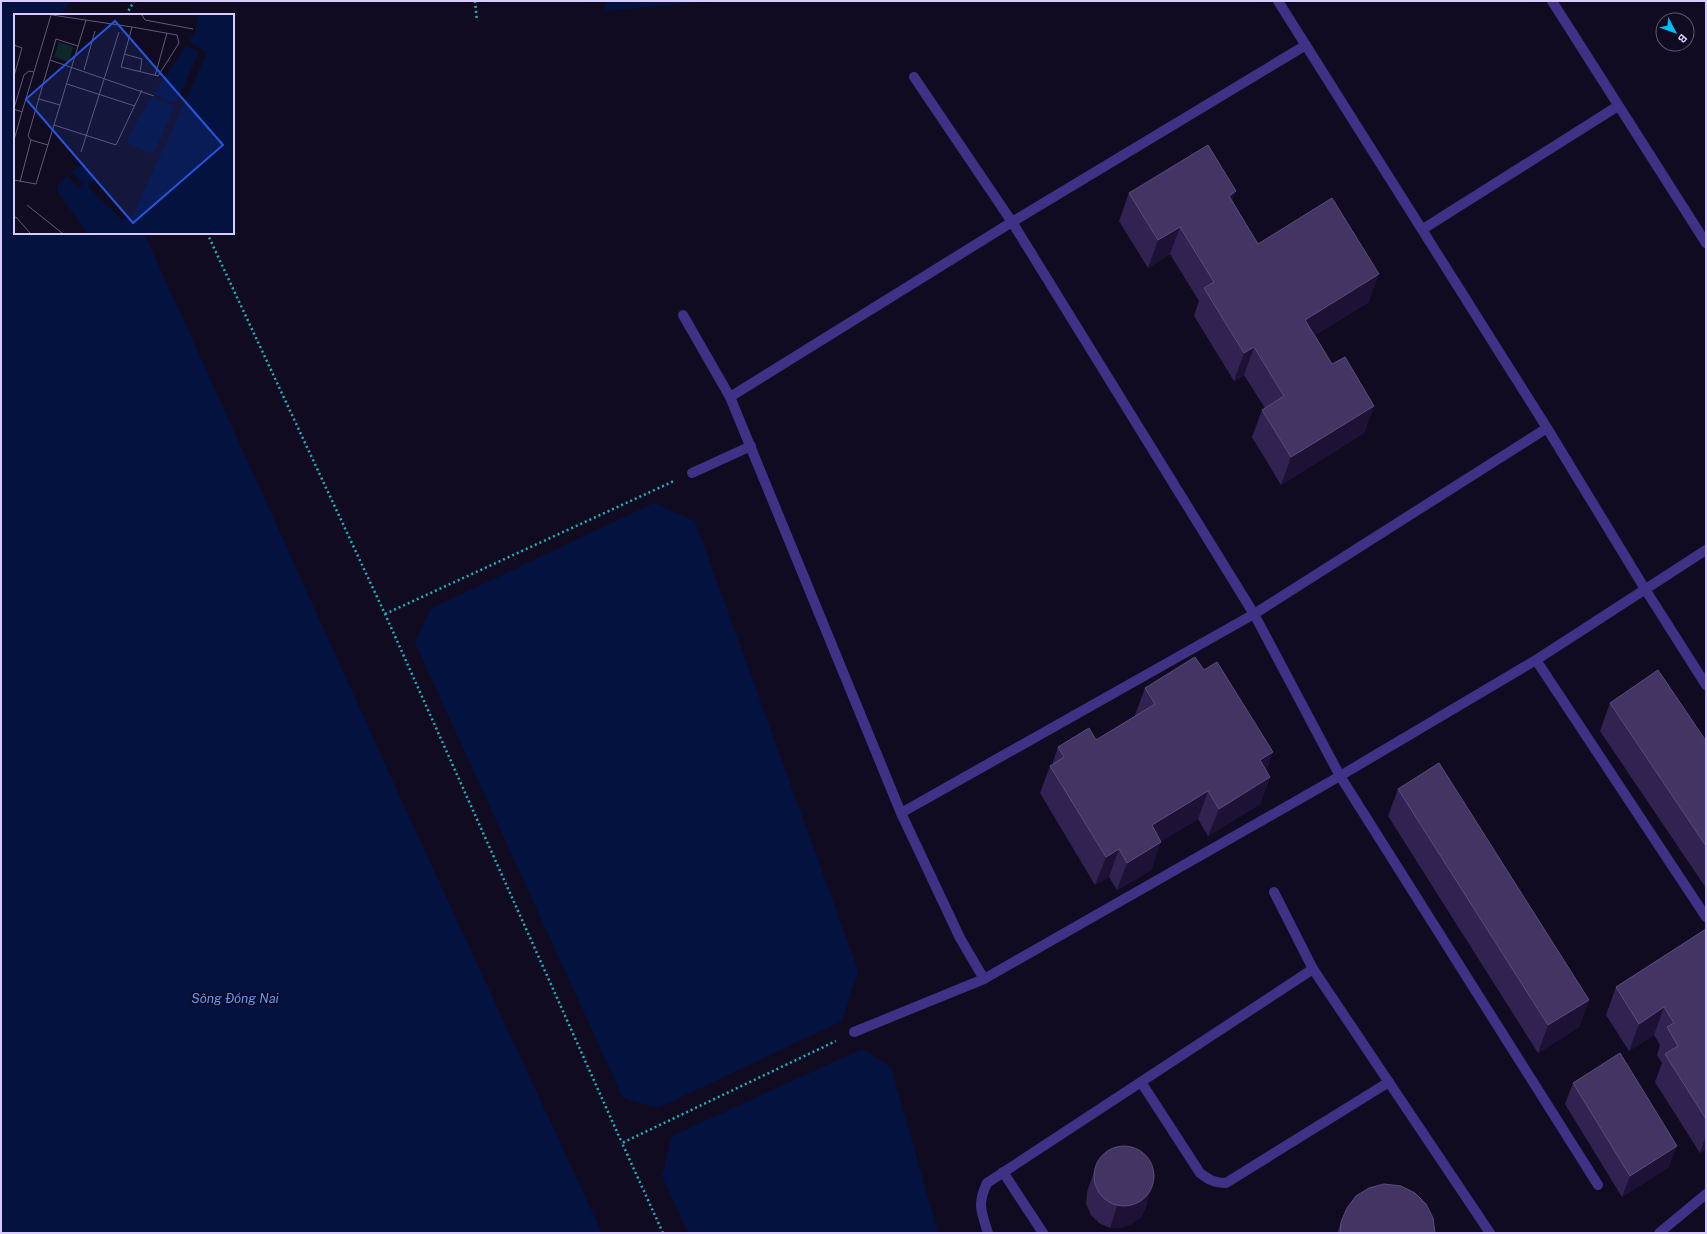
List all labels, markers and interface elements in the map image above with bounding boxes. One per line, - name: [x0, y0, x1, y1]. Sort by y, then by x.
- north arrow: [1655, 12, 1695, 52]
- inset map: [14, 14, 234, 234]
- text: B: [1675, 32, 1690, 46]
- water label: Sông Đồng Nai: [191, 991, 280, 1006]

